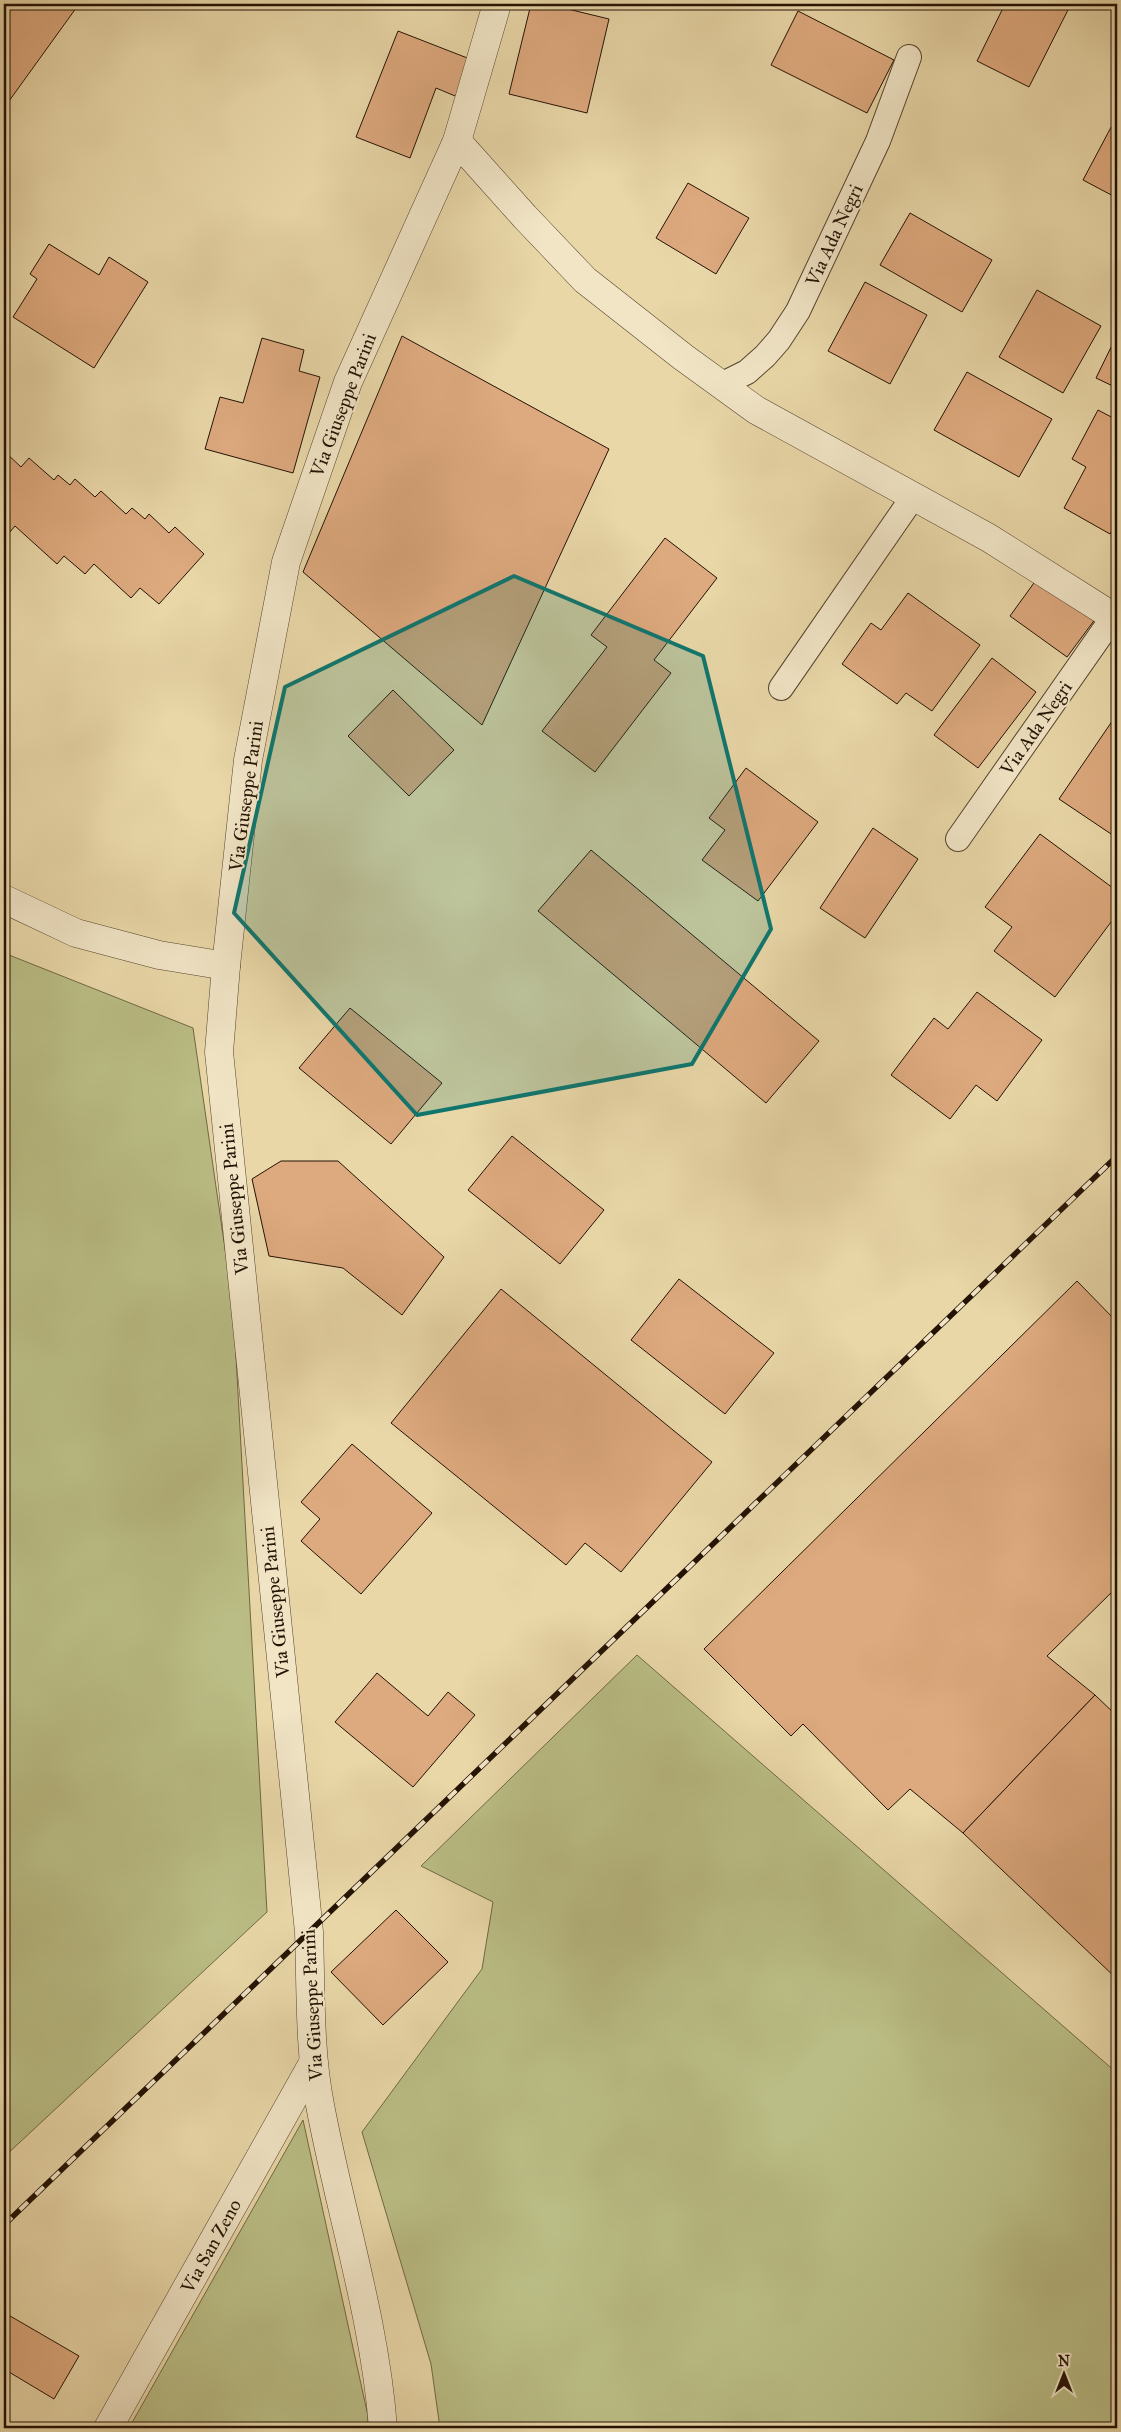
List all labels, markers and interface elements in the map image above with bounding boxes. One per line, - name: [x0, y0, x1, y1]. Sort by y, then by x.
- street label: Via Ada Negri: [800, 180, 869, 291]
- street label: Via Giuseppe Parini: [305, 330, 381, 481]
- street label: Via Ada Negri: [995, 676, 1078, 781]
- street label: Via Giuseppe Parini: [224, 719, 268, 874]
- street label: Via Giuseppe Parini: [215, 1122, 253, 1277]
- street label: Via Giuseppe Parini: [256, 1525, 294, 1680]
- street label: Via Giuseppe Parini: [297, 1929, 328, 2082]
- street label: Via San Zeno: [175, 2195, 246, 2298]
- north arrow: [1038, 2350, 1088, 2400]
- text: N: [1058, 2353, 1070, 2370]

